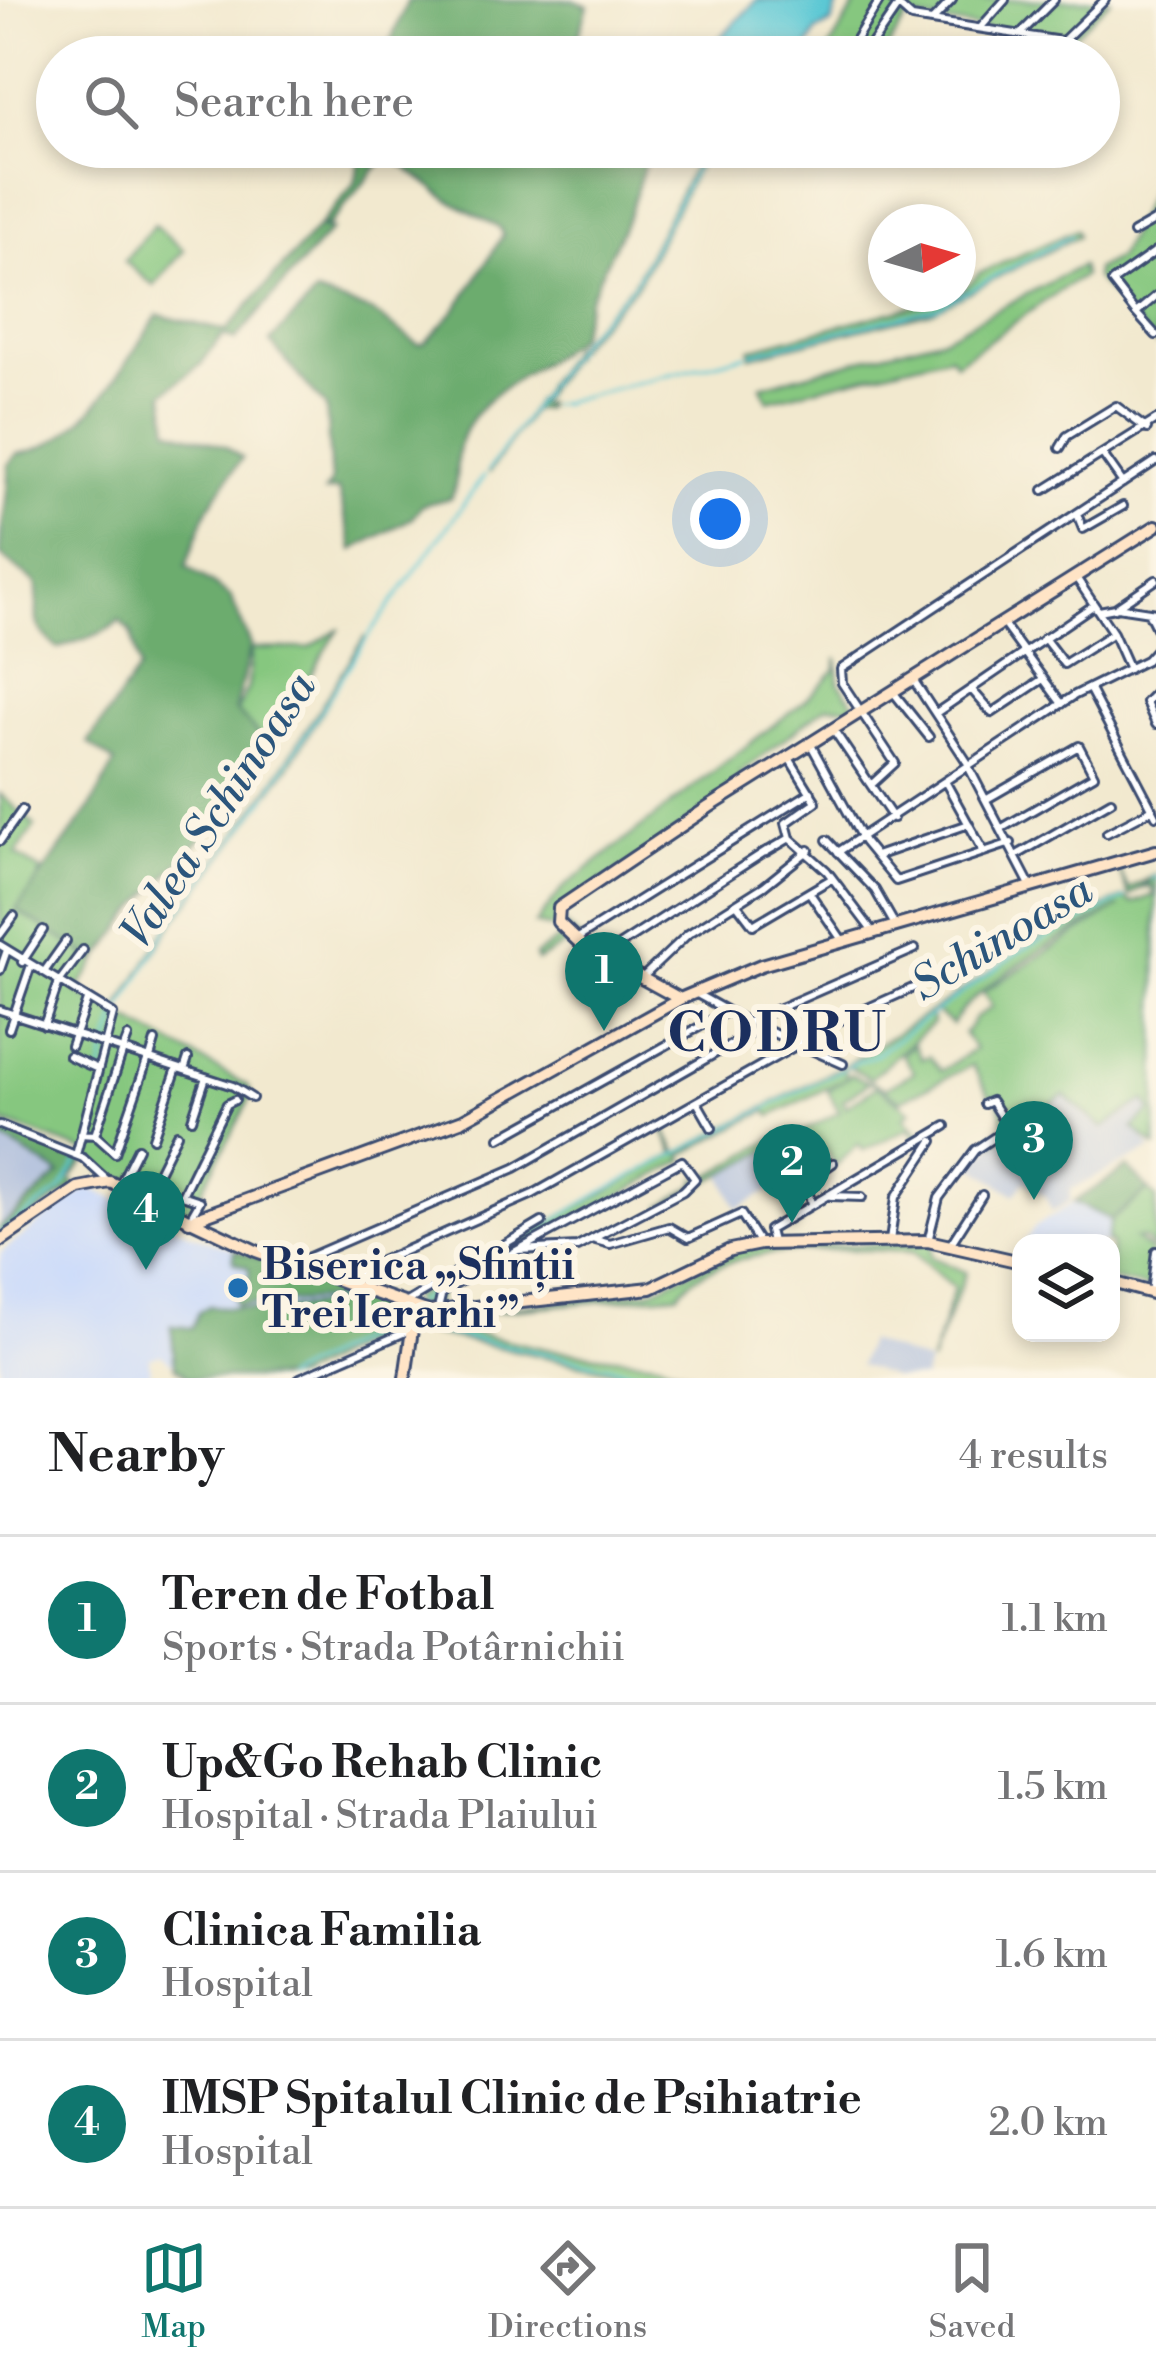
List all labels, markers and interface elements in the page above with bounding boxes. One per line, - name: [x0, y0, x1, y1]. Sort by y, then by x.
- search box: [36, 36, 1120, 168]
- icon: search: [78, 69, 144, 135]
- text: Search here: [174, 74, 414, 131]
- north arrow: [868, 204, 976, 312]
- your location: [690, 489, 750, 549]
- water label: Valea Schinoasa: [109, 661, 330, 959]
- water label: Schinoasa: [901, 861, 1104, 1014]
- pin: 1: [565, 932, 643, 1031]
- district label: CODRU: [667, 1001, 889, 1069]
- pin: 3: [995, 1101, 1073, 1200]
- pin: 2: [753, 1124, 831, 1223]
- pin: 4: [107, 1171, 185, 1270]
- map controls: [1012, 1234, 1120, 1342]
- button: layers: [1012, 1234, 1120, 1342]
- place label: Biserica „Sfinții Trei Ierarhi”: [262, 1240, 575, 1341]
- marker: Biserica „Sfinții Trei Ierarhi”: [225, 1275, 251, 1301]
- text: Nearby: [48, 1424, 224, 1488]
- text: 4 results: [959, 1432, 1108, 1481]
- text: Teren de Fotbal: [162, 1567, 494, 1624]
- text: 1: [78, 1595, 96, 1644]
- text: 1.1 km: [1002, 1595, 1108, 1644]
- text: Sports · Strada Potârnichii: [162, 1624, 625, 1673]
- text: Up&Go Rehab Clinic: [162, 1735, 602, 1792]
- text: 2: [75, 1763, 99, 1812]
- text: 1.5 km: [998, 1763, 1108, 1812]
- text: Hospital · Strada Plaiului: [162, 1792, 598, 1841]
- text: Clinica Familia: [162, 1903, 481, 1960]
- text: 3: [75, 1931, 99, 1980]
- text: 1.6 km: [996, 1931, 1108, 1980]
- text: Hospital: [162, 1960, 313, 2009]
- text: IMSP Spitalul Clinic de Psihiatrie: [162, 2071, 862, 2128]
- text: 4: [74, 2099, 100, 2148]
- text: 2.0 km: [989, 2099, 1108, 2148]
- text: Hospital: [162, 2128, 313, 2177]
- tab: Map: [141, 2235, 207, 2348]
- tab: Directions: [488, 2235, 647, 2348]
- tab: Saved: [929, 2235, 1015, 2348]

